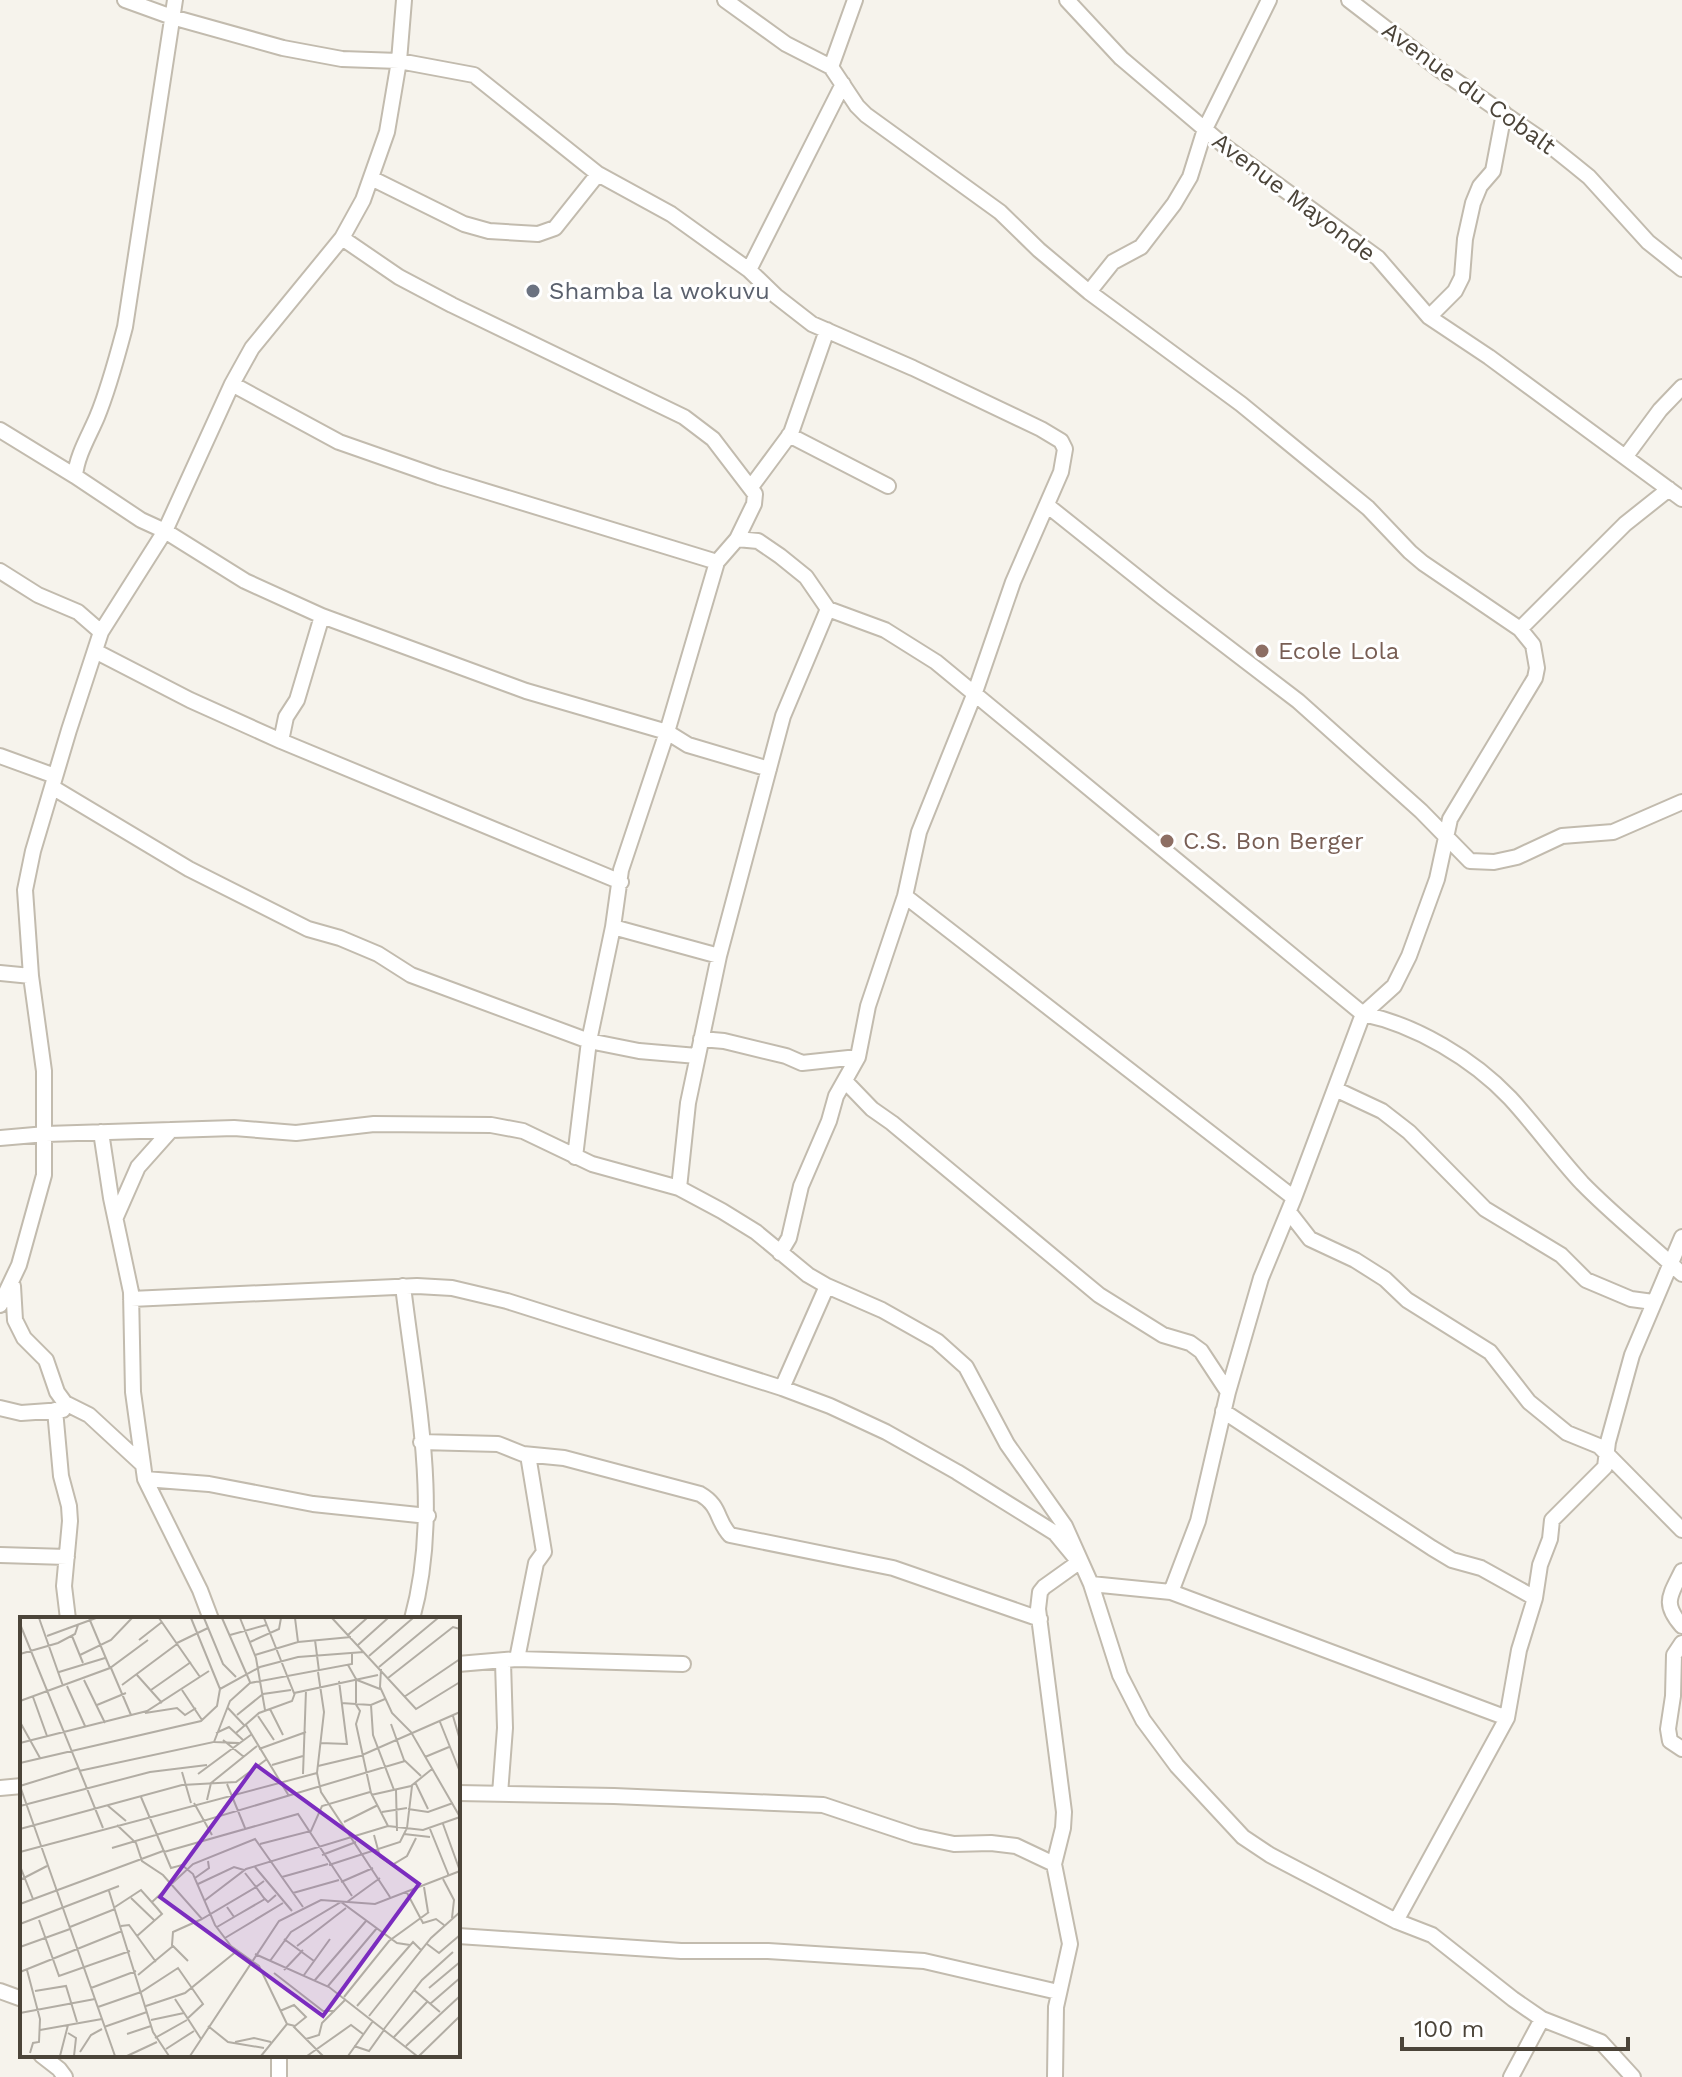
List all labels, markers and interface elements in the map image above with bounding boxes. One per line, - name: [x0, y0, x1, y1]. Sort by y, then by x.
- street label: Avenue du Cobalt: [1377, 16, 1561, 160]
- street label: Avenue Mayonde: [1207, 127, 1381, 267]
- place label: Shamba la wokuvu: [549, 277, 770, 305]
- marker: Shamba la wokuvu: [524, 282, 542, 300]
- place label: Ecole Lola: [1278, 637, 1399, 665]
- marker: Ecole Lola: [1253, 642, 1271, 660]
- place label: C.S. Bon Berger: [1183, 827, 1364, 855]
- marker: C.S. Bon Berger: [1158, 832, 1176, 850]
- inset map: [20, 1617, 460, 2057]
- scale bar: [1402, 2001, 1628, 2051]
- text: 100 m: [1414, 2015, 1484, 2043]

